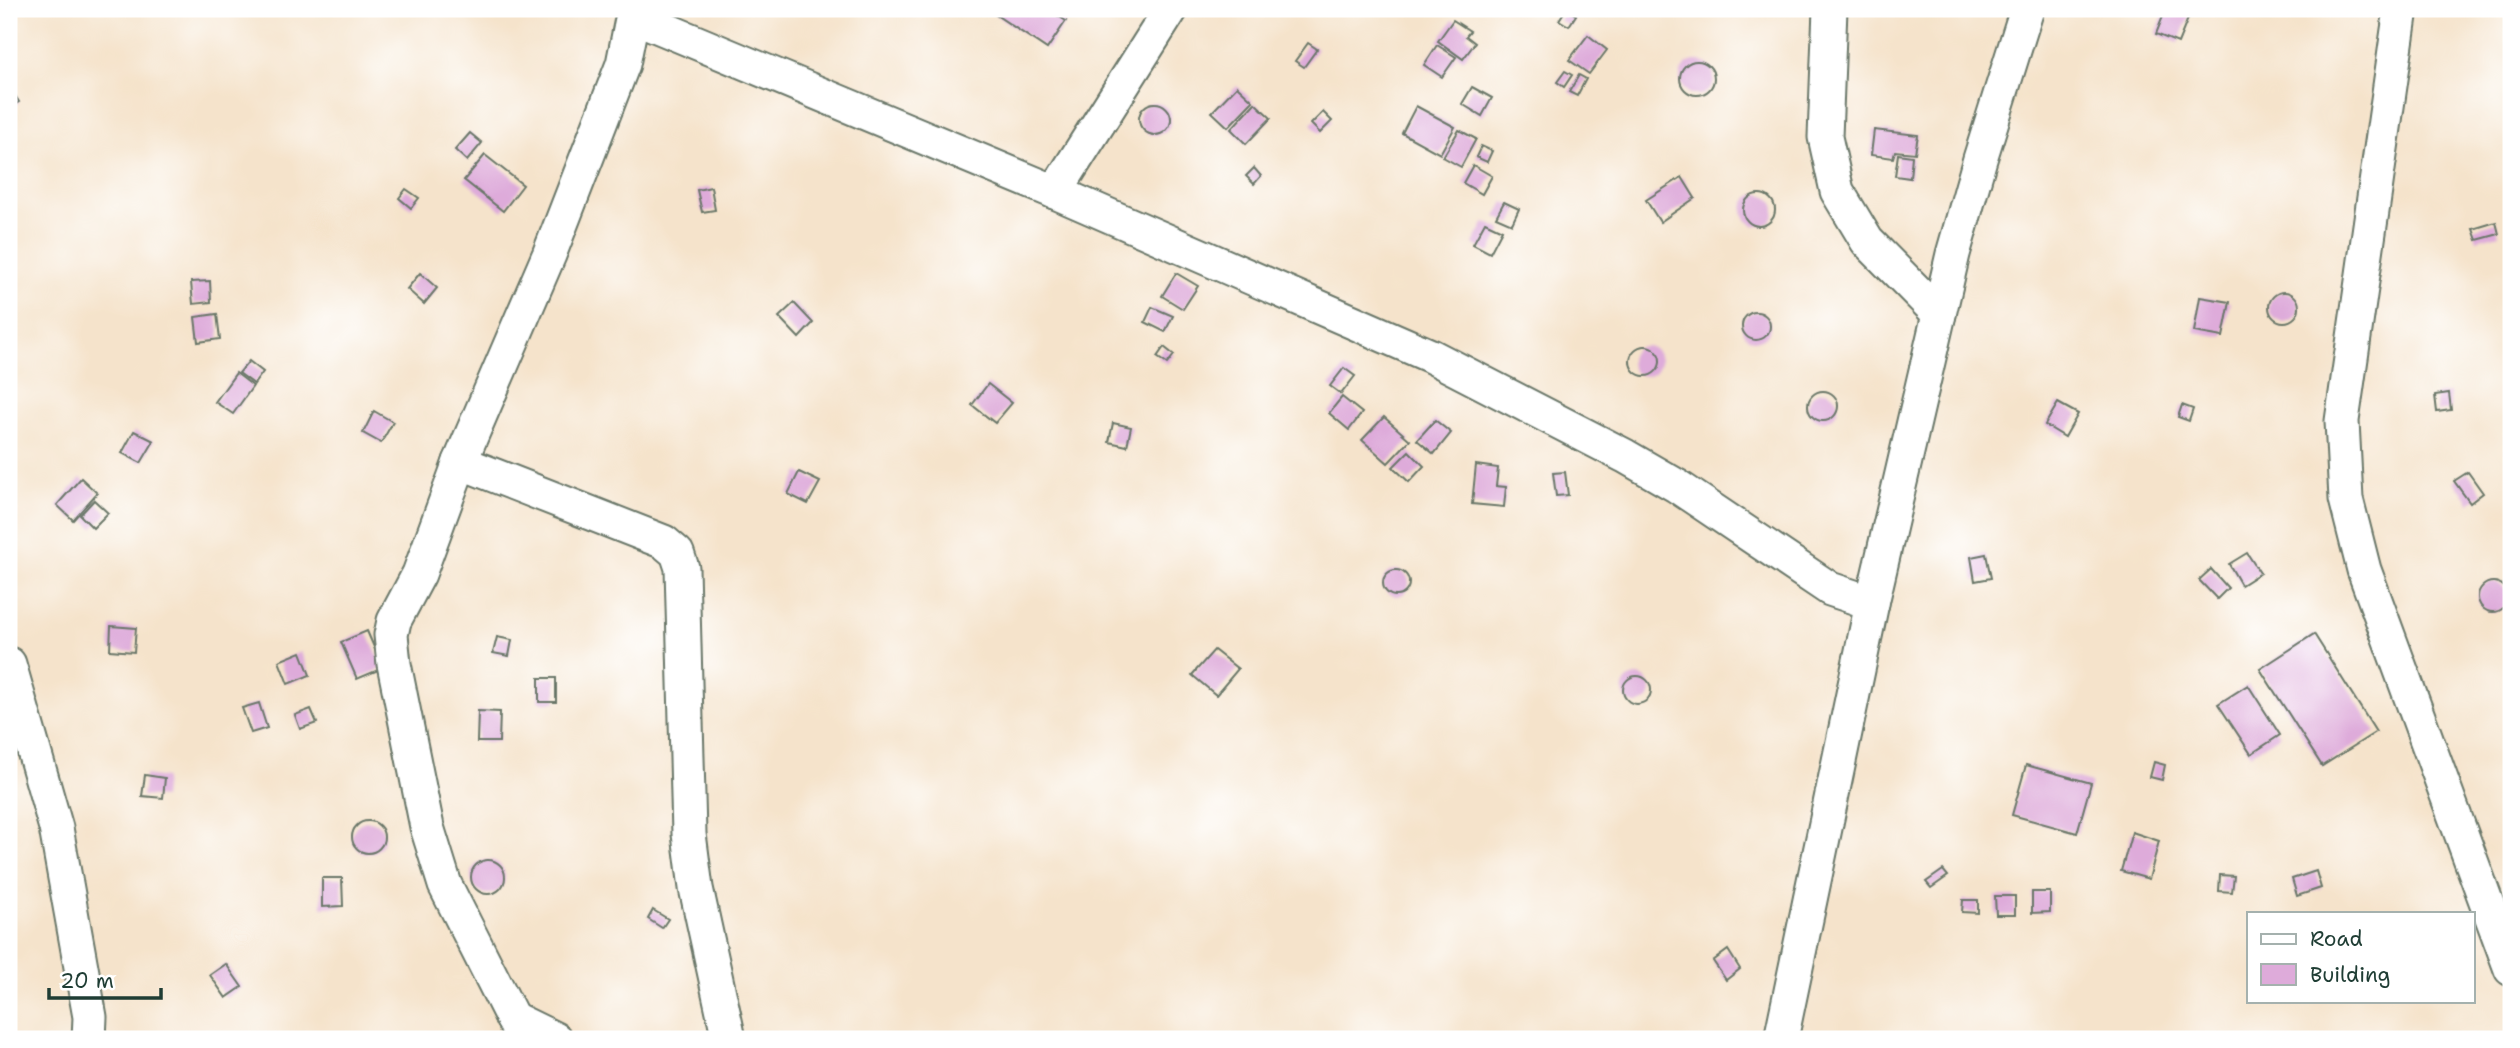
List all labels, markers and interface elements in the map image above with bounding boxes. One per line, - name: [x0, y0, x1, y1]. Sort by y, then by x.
- legend: [2247, 912, 2474, 1002]
- text: Road: [2310, 925, 2363, 953]
- scale bar: [49, 957, 161, 1001]
- text: Building: [2310, 961, 2390, 989]
- text: 20 m: [60, 967, 114, 995]

